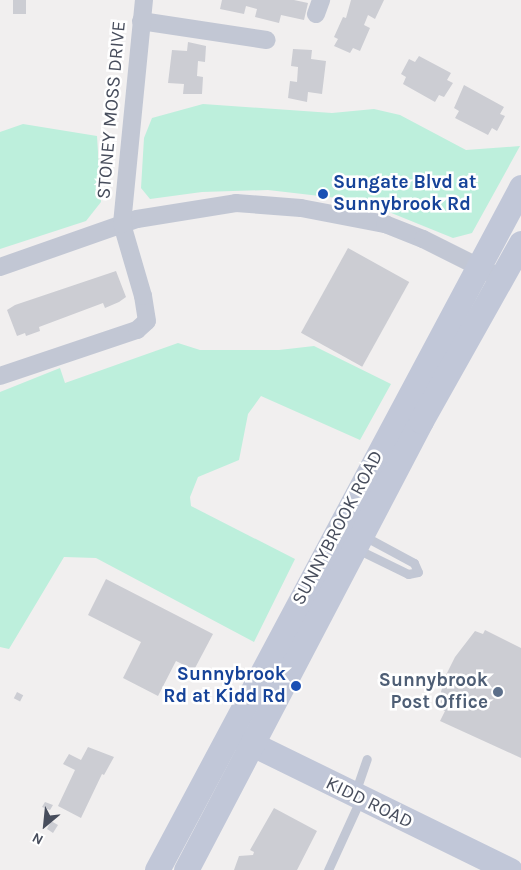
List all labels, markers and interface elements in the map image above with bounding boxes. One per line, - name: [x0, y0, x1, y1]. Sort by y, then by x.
- street label: STONEY MOSS DRIVE: [93, 20, 131, 200]
- place label: Sungate Blvd at Sunnybrook Rd: [333, 172, 476, 216]
- marker: Sungate Blvd at Sunnybrook Rd: [317, 188, 329, 200]
- street label: SUNNYBROOK ROAD: [288, 447, 388, 609]
- place label: Sunnybrook Rd at Kidd Rd: [163, 664, 286, 708]
- place label: Sunnybrook Post Office: [379, 670, 488, 714]
- marker: Sunnybrook Rd at Kidd Rd: [290, 680, 302, 692]
- marker: Sunnybrook Post Office: [492, 686, 504, 698]
- street label: KIDD ROAD: [322, 772, 416, 834]
- north arrow: [20, 800, 70, 850]
- text: N: [29, 829, 46, 849]

